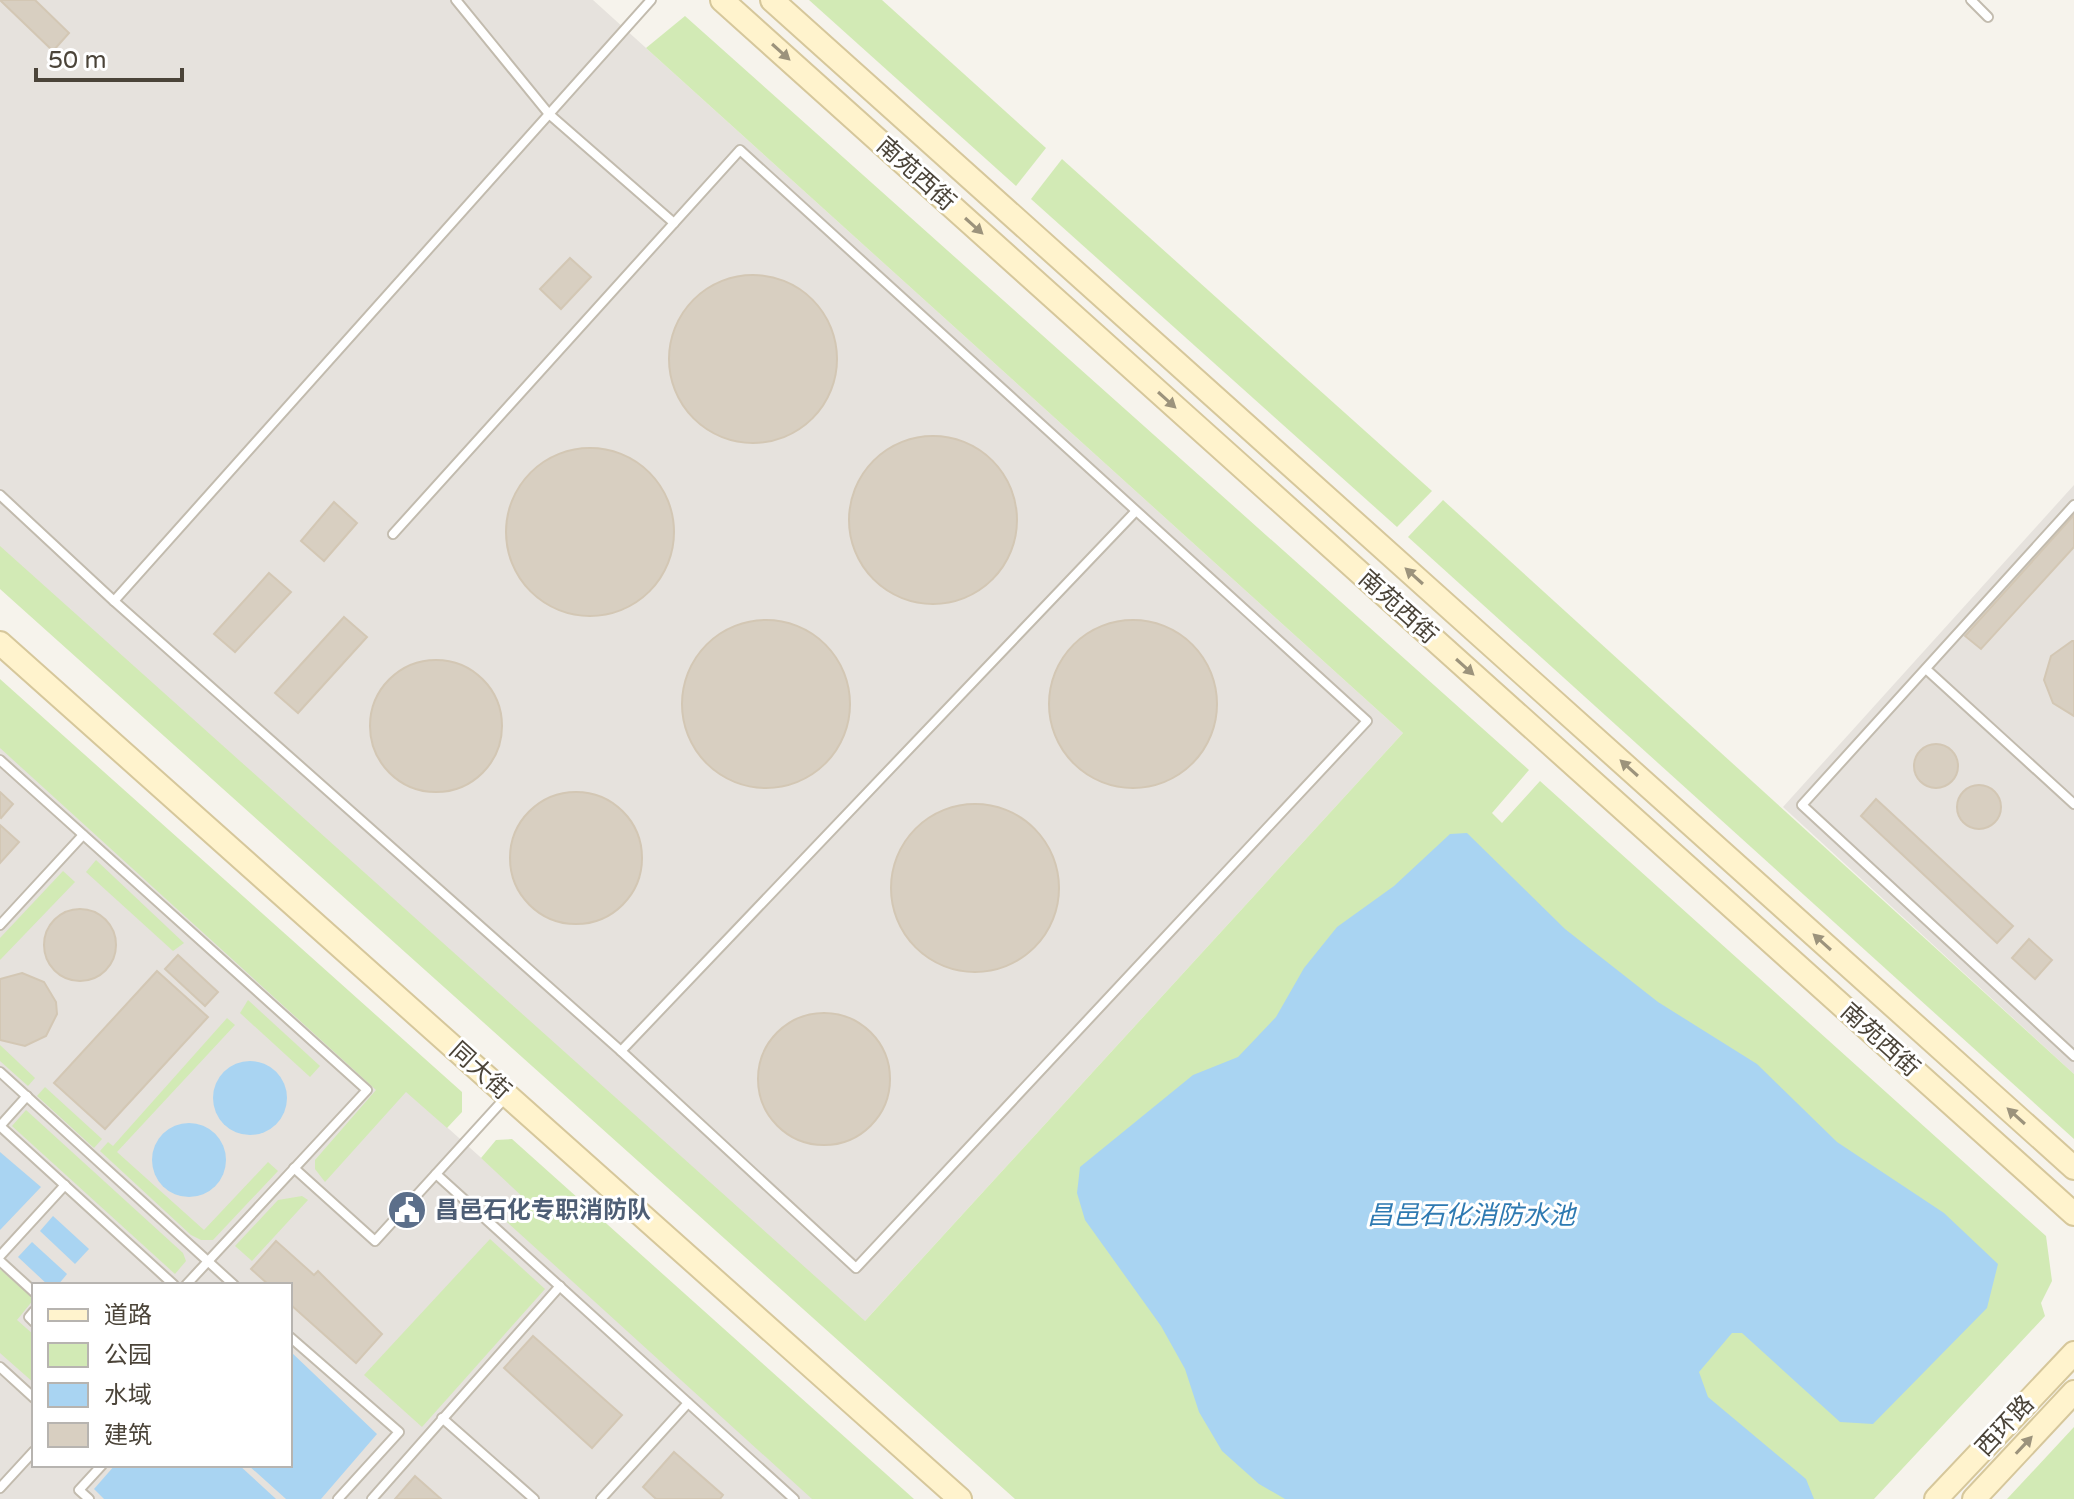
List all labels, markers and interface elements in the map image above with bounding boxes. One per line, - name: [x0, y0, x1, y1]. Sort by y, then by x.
- scale bar: [36, 32, 182, 82]
- one-way arrow: [770, 43, 790, 60]
- text: 50 m: [48, 46, 106, 75]
- street label: 南苑西街: [871, 131, 961, 217]
- one-way arrow: [964, 216, 983, 234]
- one-way arrow: [1158, 390, 1177, 408]
- street label: 南苑西街: [1353, 564, 1443, 650]
- one-way arrow: [1405, 568, 1424, 586]
- one-way arrow: [1455, 657, 1474, 675]
- one-way arrow: [1619, 760, 1638, 778]
- one-way arrow: [1813, 934, 1833, 951]
- street label: 南苑西街: [1835, 997, 1925, 1083]
- street label: 同大街: [444, 1036, 516, 1106]
- one-way arrow: [2007, 1107, 2026, 1125]
- public building icon: 昌邑石化专职消防队: [386, 1189, 428, 1231]
- place label: 昌邑石化专职消防队: [435, 1196, 651, 1225]
- water label: 昌邑石化消防水池: [1367, 1200, 1578, 1231]
- legend: [32, 1283, 292, 1467]
- text: 道路: [104, 1301, 152, 1330]
- text: 公园: [104, 1341, 152, 1370]
- text: 水域: [104, 1381, 152, 1410]
- street label: 西环路: [1970, 1390, 2040, 1462]
- text: 建筑: [104, 1421, 152, 1450]
- one-way arrow: [2014, 1436, 2032, 1455]

